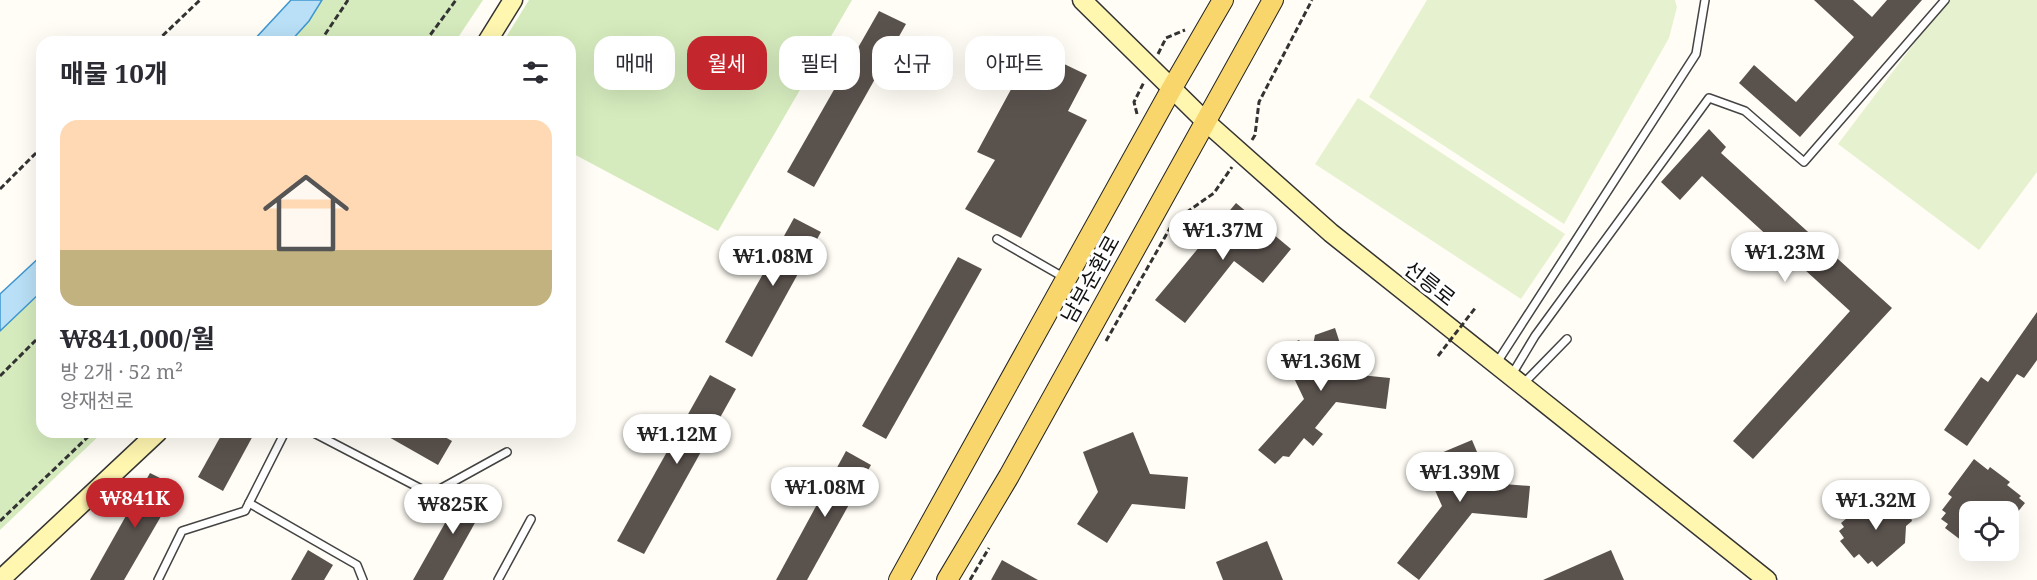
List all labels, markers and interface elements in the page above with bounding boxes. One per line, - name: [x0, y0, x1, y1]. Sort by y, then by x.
- chip: 매매: [594, 36, 675, 90]
- chip: 월세: [687, 36, 767, 90]
- chip: 필터: [779, 36, 860, 90]
- chip: 신규: [872, 36, 953, 90]
- chip: 아파트: [965, 36, 1065, 90]
- text: 매물 10개: [60, 55, 168, 91]
- icon: filters: [519, 56, 552, 89]
- icon: home: [252, 159, 360, 267]
- pin: ₩1.37M: [1174, 210, 1272, 261]
- text: ₩1.37M: [1183, 216, 1263, 243]
- street label: 남부순환로: [1054, 230, 1126, 328]
- pin: ₩1.23M: [1736, 232, 1834, 283]
- pin: ₩1.08M: [724, 236, 822, 287]
- text: ₩1.23M: [1745, 238, 1825, 265]
- text: ₩1.08M: [733, 242, 813, 269]
- street label: 선릉로: [1399, 254, 1461, 312]
- text: ₩841,000/월: [60, 320, 215, 356]
- pin: ₩1.36M: [1272, 341, 1370, 392]
- text: ₩1.36M: [1281, 347, 1361, 374]
- text: 방 2개 · 52 m²: [60, 358, 183, 385]
- text: 양재천로: [60, 387, 134, 414]
- pin: ₩1.12M: [628, 414, 726, 465]
- text: ₩1.12M: [637, 420, 717, 447]
- pin: ₩1.39M: [1411, 452, 1509, 503]
- text: ₩1.39M: [1420, 458, 1500, 485]
- pin: ₩1.08M: [776, 467, 874, 518]
- text: ₩1.08M: [785, 473, 865, 500]
- pin: ₩841K: [93, 478, 177, 529]
- pin: ₩1.32M: [1827, 480, 1925, 531]
- text: ₩841K: [100, 484, 170, 511]
- pin: ₩825K: [411, 484, 495, 535]
- text: ₩1.32M: [1836, 486, 1916, 513]
- text: ₩825K: [418, 490, 488, 517]
- map controls: [1959, 501, 2019, 561]
- button: locate: [1959, 501, 2019, 561]

